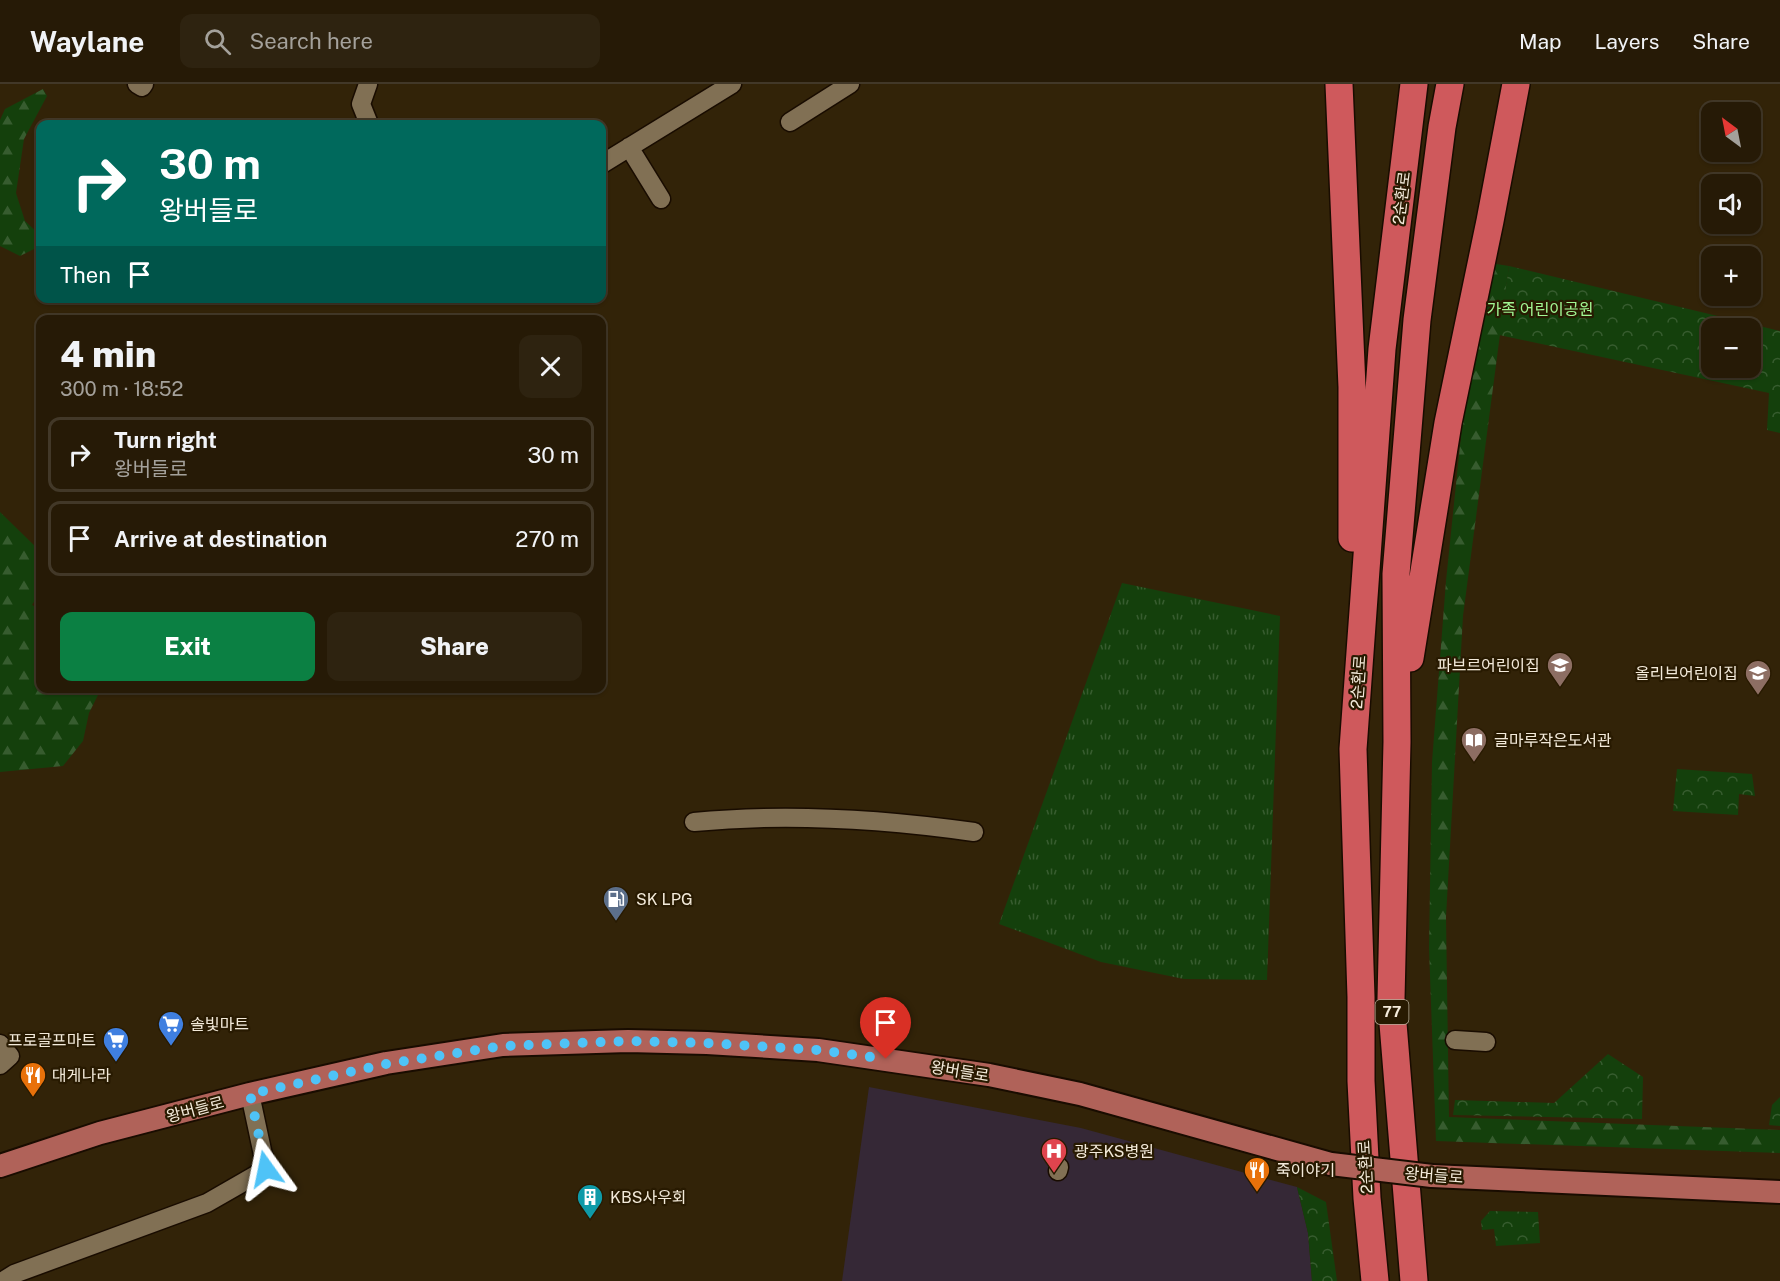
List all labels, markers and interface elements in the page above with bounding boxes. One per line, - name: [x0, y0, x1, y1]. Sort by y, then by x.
- search box: [180, 14, 600, 68]
- text: Waylane: [30, 25, 144, 58]
- icon: search: [201, 25, 234, 58]
- text: Search here: [249, 28, 373, 54]
- text: Map: [1519, 29, 1562, 54]
- text: Layers: [1595, 29, 1659, 54]
- text: Share: [1692, 29, 1750, 54]
- north arrow: [1701, 102, 1761, 162]
- map controls: [1701, 102, 1761, 378]
- text: 30 m: [159, 139, 261, 188]
- icon: right: [60, 144, 138, 222]
- street label: 2순환로: [1389, 170, 1414, 226]
- button: sound: [1701, 174, 1761, 234]
- text: 왕버들로: [159, 194, 258, 226]
- button: +: [1701, 246, 1761, 306]
- icon: arrive: [123, 258, 156, 291]
- text: Then: [60, 262, 111, 288]
- park label: 가족 어린이공원: [1487, 300, 1593, 319]
- button: −: [1701, 318, 1761, 378]
- text: 4 min: [60, 333, 156, 375]
- button: close: [519, 335, 582, 398]
- text: 300 m · 18:52: [60, 377, 184, 401]
- text: Turn right: [114, 427, 217, 453]
- icon: right: [63, 438, 96, 471]
- text: 30 m: [527, 442, 579, 468]
- text: 왕버들로: [114, 457, 188, 481]
- icon: arrive: [63, 522, 96, 555]
- text: Arrive at destination: [114, 526, 327, 552]
- text: 270 m: [515, 526, 579, 552]
- button: Exit: [60, 612, 315, 681]
- button: Share: [327, 612, 582, 681]
- school or university icon: 파브르어린이집: [1545, 650, 1575, 688]
- street label: 2순환로: [1347, 654, 1370, 709]
- place label: 파브르어린이집: [1437, 656, 1540, 675]
- school or university icon: 올리브어린이집: [1743, 658, 1773, 696]
- place label: 올리브어린이집: [1635, 664, 1738, 683]
- library icon: 글마루작은도서관: [1459, 725, 1489, 763]
- place label: 글마루작은도서관: [1494, 731, 1612, 750]
- fuel station icon: SK LPG: [601, 884, 631, 922]
- place label: SK LPG: [636, 890, 693, 909]
- pin: [860, 997, 911, 1059]
- road number: 77: [1376, 1000, 1408, 1024]
- icon: arrive: [869, 1006, 902, 1039]
- supermarket icon: 솔빛마트: [156, 1009, 186, 1047]
- place label: 솔빛마트: [190, 1015, 249, 1034]
- supermarket icon: 프로골프마트: [101, 1025, 131, 1063]
- place label: 프로골프마트: [8, 1031, 96, 1050]
- street label: 왕버들로: [929, 1058, 991, 1086]
- restaurant icon: 대게나라: [18, 1060, 48, 1098]
- place label: 대게나라: [52, 1066, 111, 1085]
- street label: 왕버들로: [164, 1093, 226, 1126]
- hospital icon: 광주KS병원: [1039, 1136, 1069, 1174]
- position arrow: [234, 1137, 298, 1201]
- street label: 2순환로: [1355, 1139, 1376, 1194]
- place label: 광주KS병원: [1074, 1142, 1154, 1161]
- restaurant icon: 죽이야기: [1242, 1155, 1272, 1193]
- place label: 죽이야기: [1276, 1161, 1335, 1180]
- street label: 왕버들로: [1404, 1164, 1464, 1187]
- building icon: KBS사우회: [575, 1182, 605, 1220]
- place label: KBS사우회: [610, 1188, 687, 1207]

